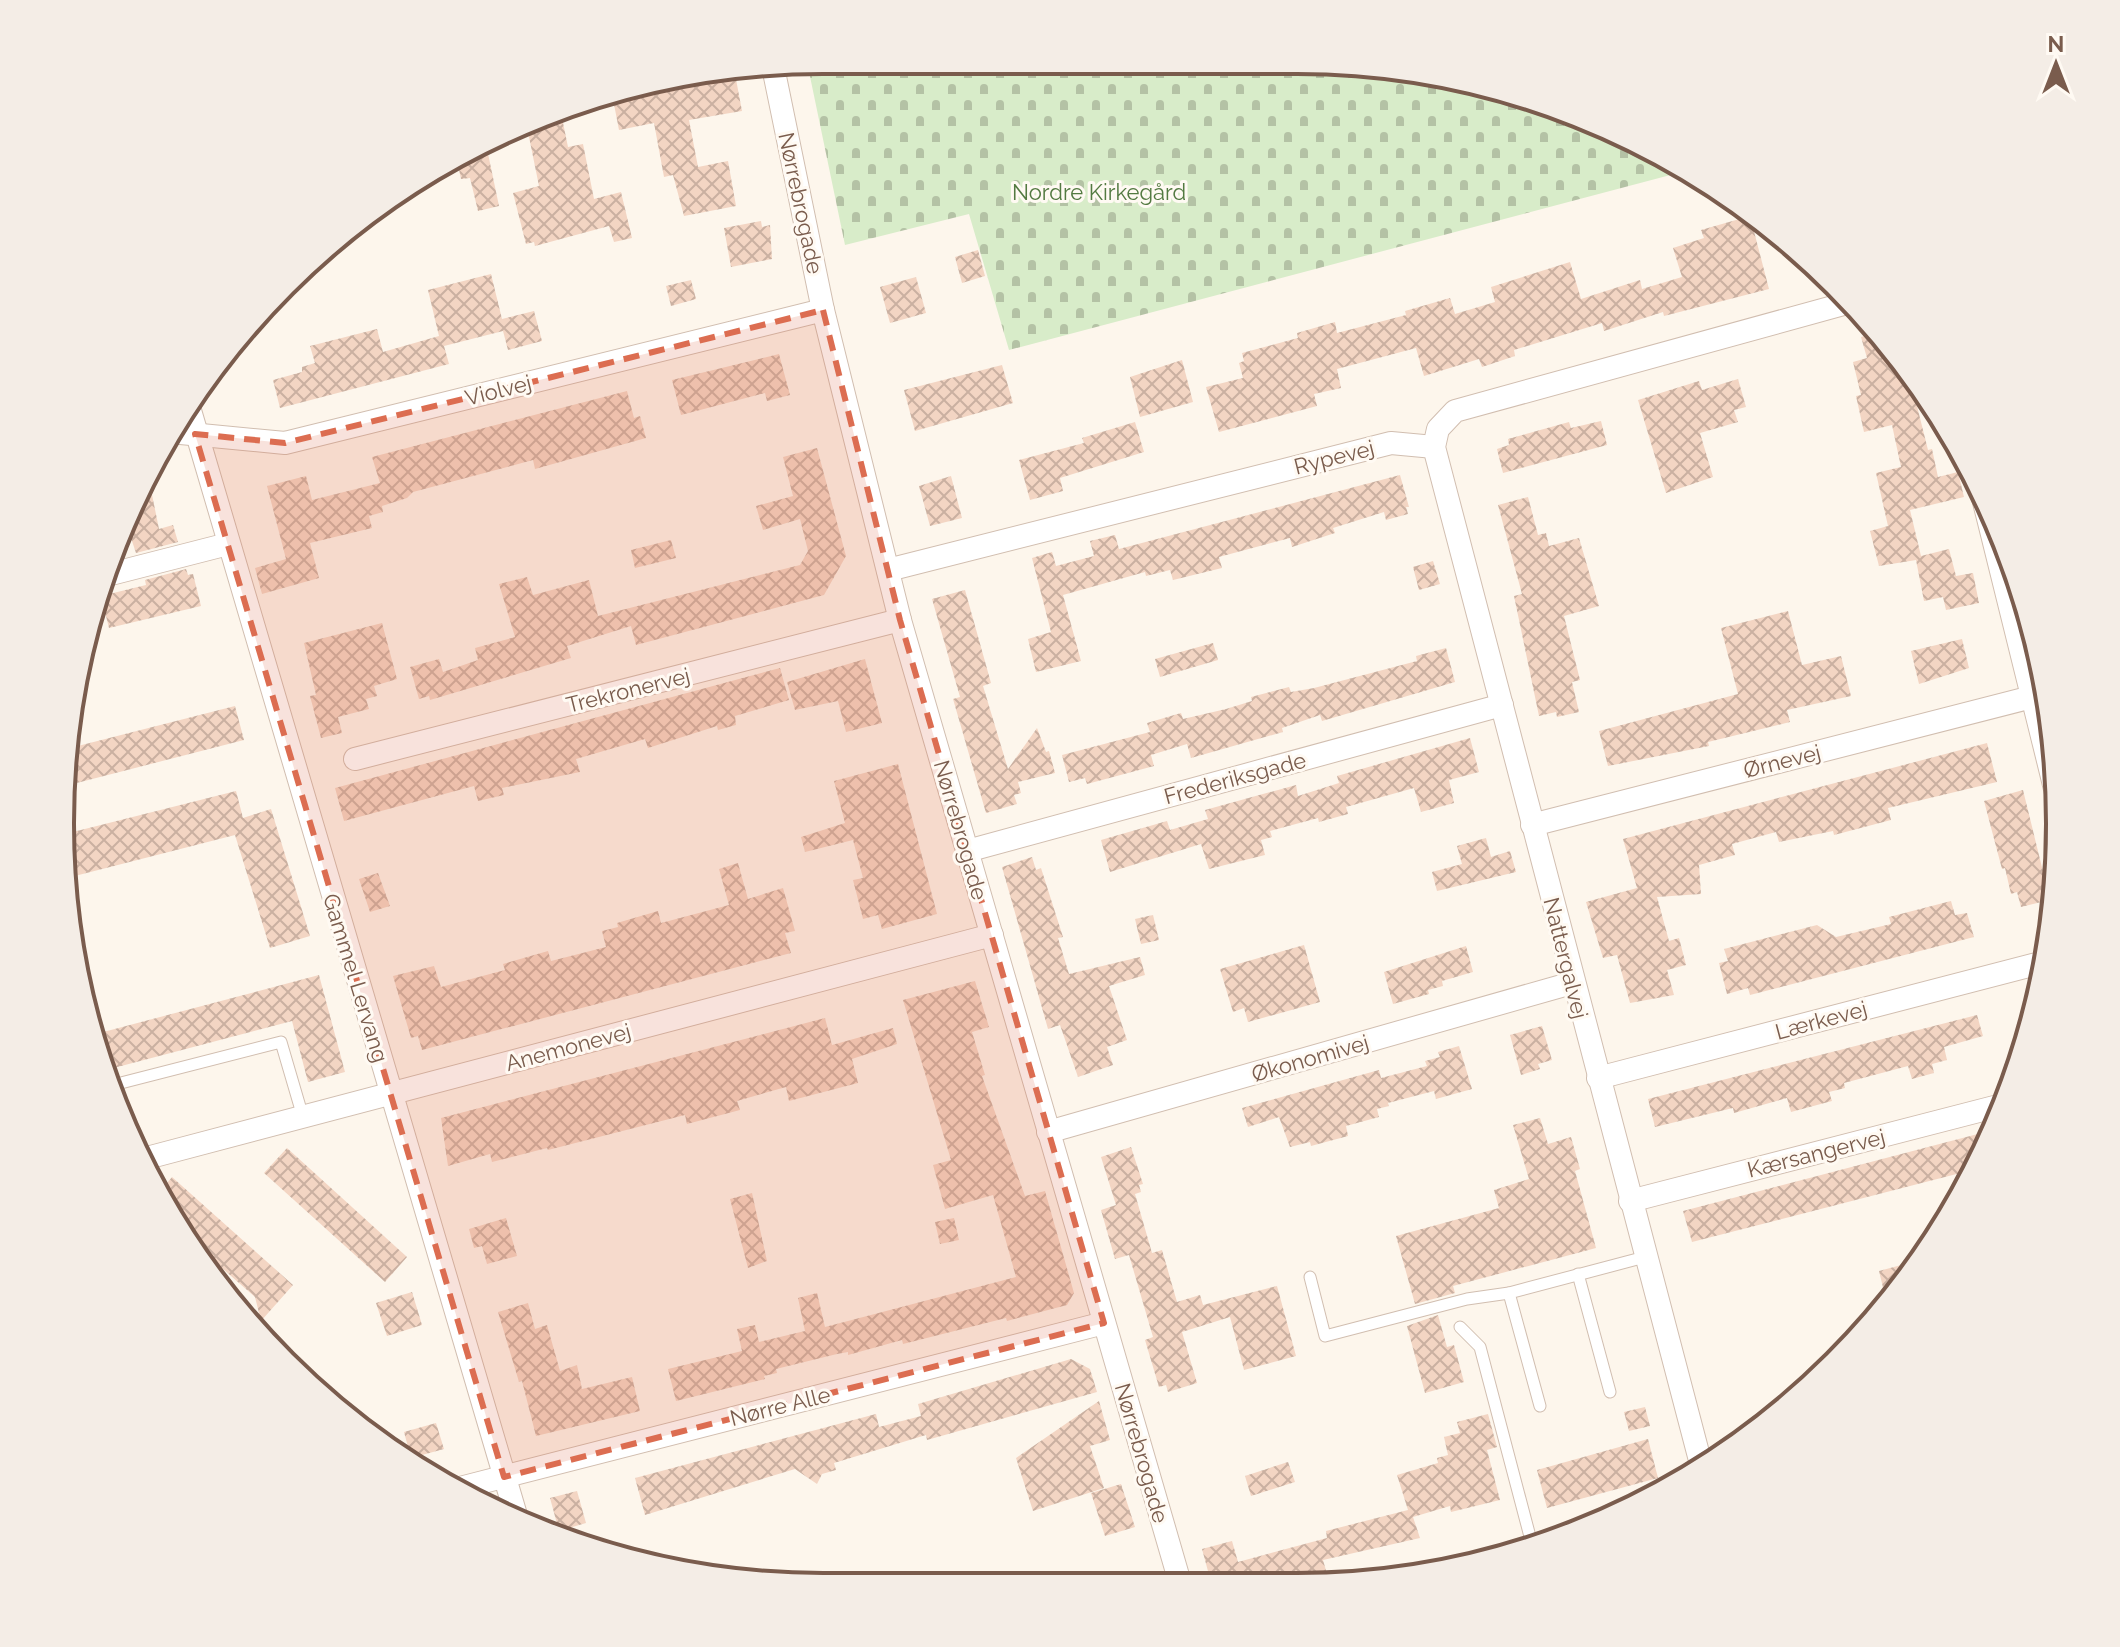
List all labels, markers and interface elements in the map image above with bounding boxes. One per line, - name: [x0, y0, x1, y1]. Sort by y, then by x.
- north arrow: [2016, 24, 2096, 104]
- text: N: [2048, 31, 2064, 57]
- street label: Nørrebrogade: [773, 130, 829, 276]
- park label: Nordre Kirkegård: [1012, 179, 1186, 205]
- street label: Violvej: [462, 369, 534, 411]
- street label: Rypevej: [1291, 435, 1377, 479]
- street label: Trekronervej: [563, 662, 693, 718]
- street label: Ørnevej: [1741, 739, 1823, 783]
- street label: Frederiksgade: [1161, 747, 1309, 809]
- street label: Nørrebrogade: [929, 757, 993, 903]
- street label: Gammel Lervang: [318, 890, 394, 1066]
- street label: Nattergalvej: [1538, 895, 1594, 1021]
- street label: Lærkevej: [1772, 995, 1870, 1045]
- street label: Anemonevej: [503, 1018, 633, 1076]
- street label: Økonomivej: [1248, 1029, 1372, 1087]
- street label: Kærsangervej: [1744, 1123, 1888, 1183]
- street label: Nørrebrogade: [1110, 1380, 1174, 1526]
- street label: Nørre Alle: [727, 1381, 833, 1431]

